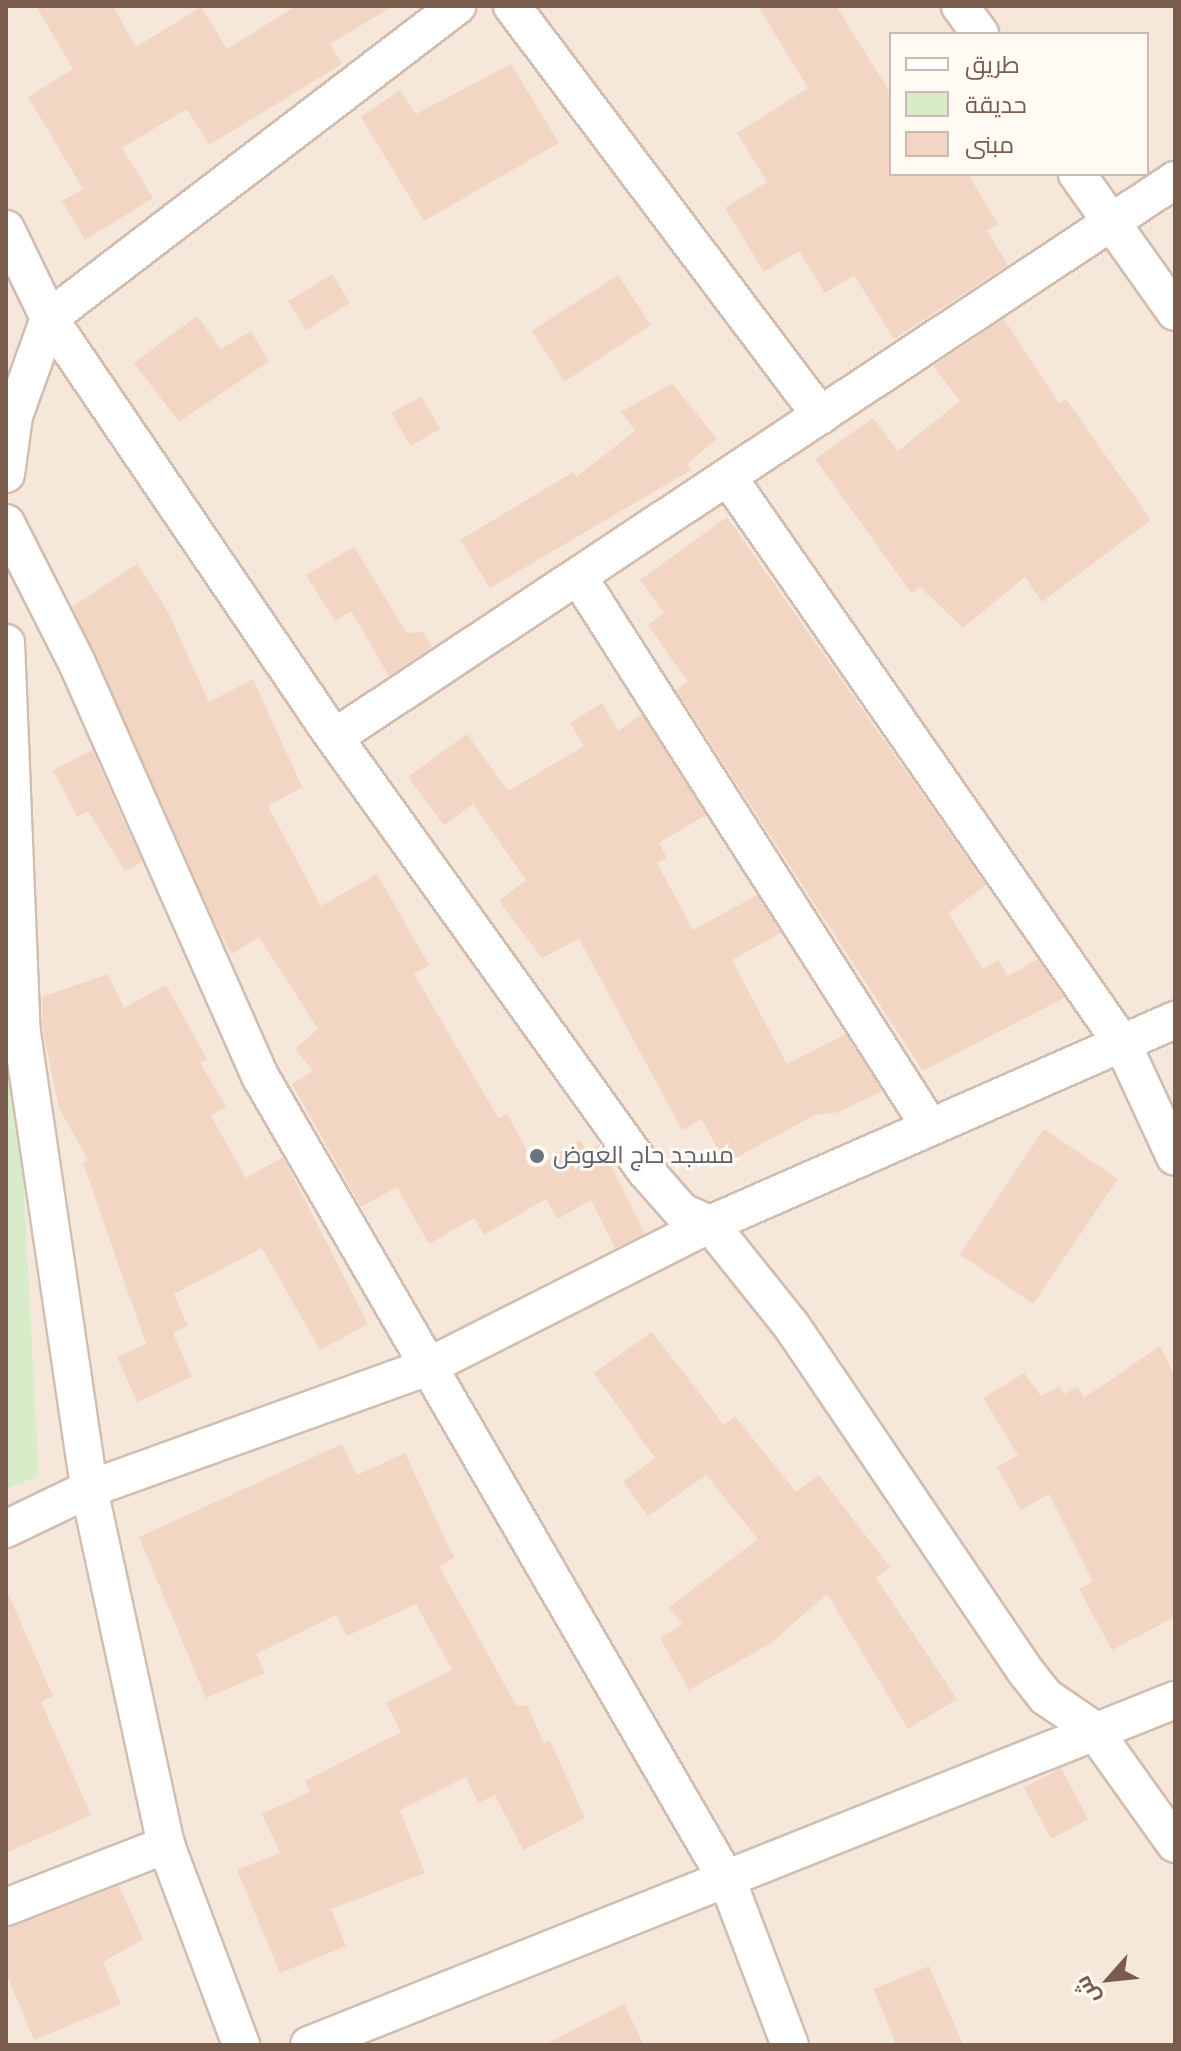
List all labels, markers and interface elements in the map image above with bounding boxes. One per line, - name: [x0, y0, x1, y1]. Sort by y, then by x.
- legend: [889, 32, 1149, 176]
- text: طريق: [965, 49, 1020, 81]
- text: حديقة: [965, 89, 1027, 121]
- text: مبنى: [965, 129, 1014, 161]
- place label: مسجد حاج العوض: [553, 1142, 734, 1170]
- marker: مسجد حاج العوض: [528, 1147, 546, 1165]
- north arrow: [1069, 1939, 1149, 2019]
- text: ش: [1068, 1971, 1107, 2009]

